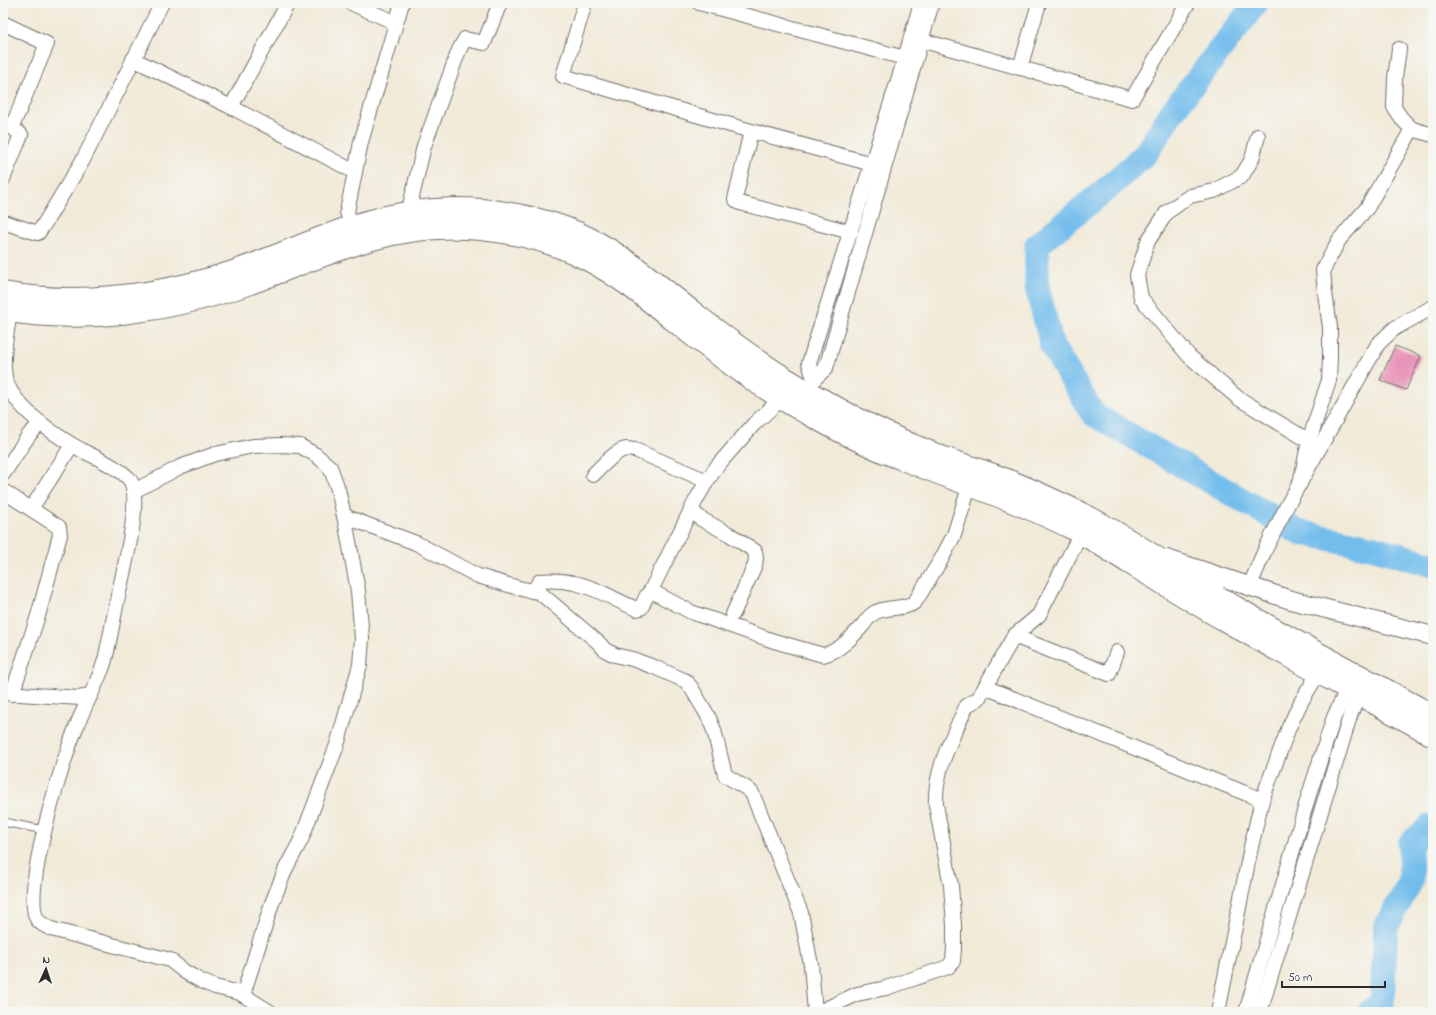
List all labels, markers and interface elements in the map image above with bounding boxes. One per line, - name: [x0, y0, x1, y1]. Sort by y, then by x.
- north arrow: [26, 949, 66, 989]
- text: N: [42, 952, 51, 968]
- scale bar: [1282, 963, 1385, 989]
- text: 50 m: [1288, 969, 1312, 987]

